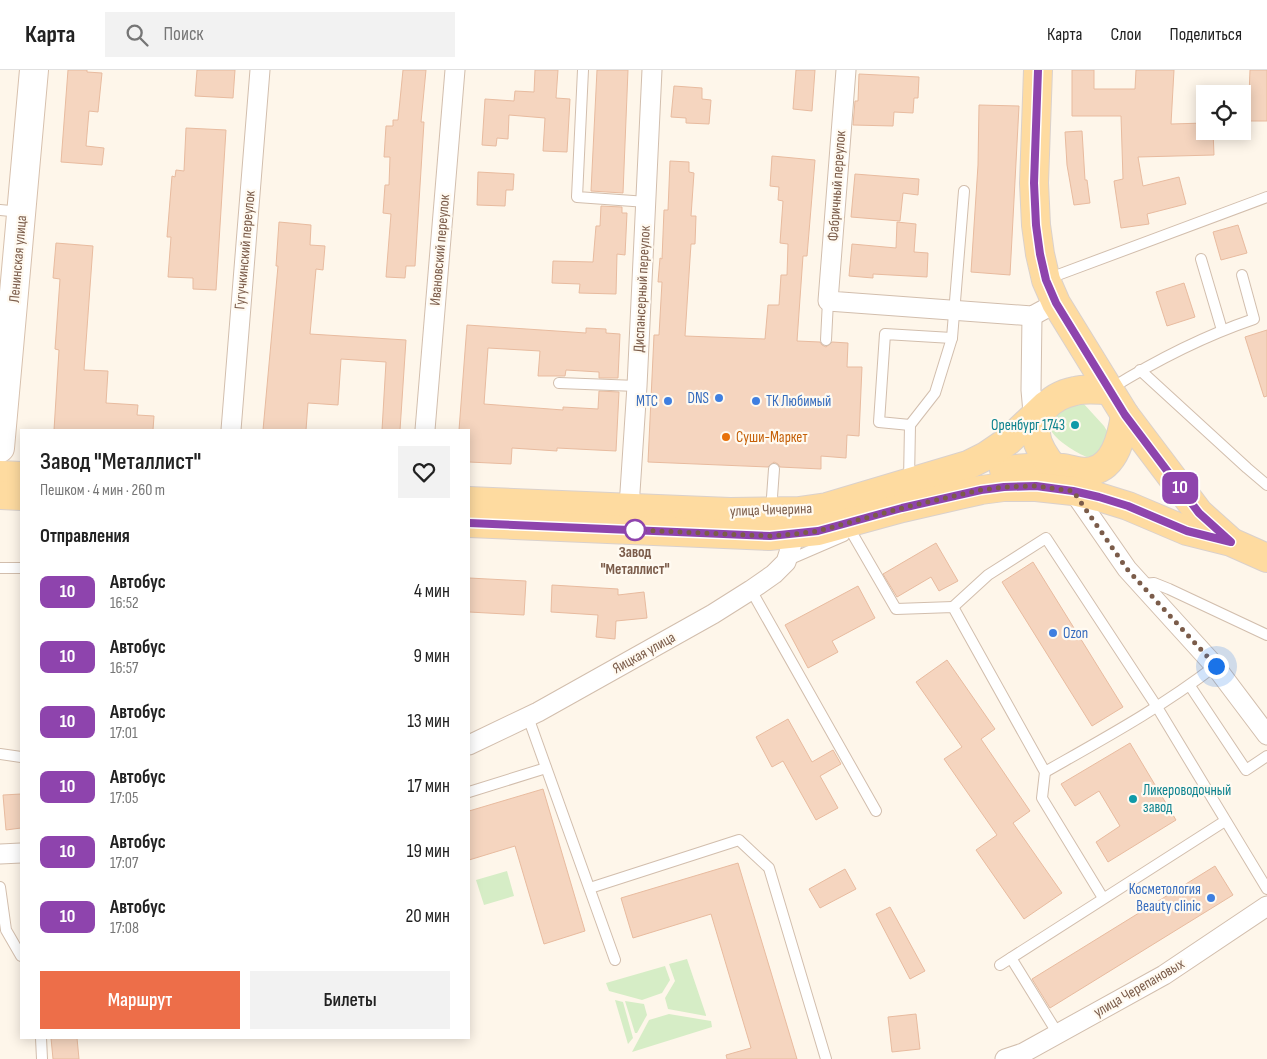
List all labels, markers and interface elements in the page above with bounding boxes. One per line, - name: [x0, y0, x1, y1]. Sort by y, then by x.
- search box: [105, 12, 455, 57]
- text: Карта: [25, 20, 75, 49]
- icon: search: [123, 21, 151, 49]
- text: Поиск: [163, 23, 204, 46]
- text: Карта: [1047, 24, 1083, 45]
- text: Слои: [1111, 24, 1142, 45]
- text: Поделиться: [1170, 24, 1242, 45]
- map controls: [1196, 85, 1251, 140]
- button: locate: [1196, 85, 1251, 140]
- street label: Фабричный переулок: [824, 130, 850, 242]
- street label: Гугучкинский переулок: [230, 189, 260, 310]
- street label: Ивановский переулок: [426, 193, 454, 306]
- street label: Ленинская улица: [5, 214, 31, 303]
- street label: Диспансерный переулок: [629, 225, 655, 353]
- place label: DNS: [688, 389, 709, 408]
- place label: МТС: [636, 392, 658, 411]
- marker: DNS: [713, 392, 725, 404]
- place label: ТК Любимый: [766, 392, 831, 411]
- marker: МТС: [662, 395, 674, 407]
- marker: ТК Любимый: [750, 395, 762, 407]
- place label: Оренбург 1743: [991, 416, 1065, 435]
- marker: Оренбург 1743: [1069, 419, 1081, 431]
- place label: Суши-Маркет: [736, 428, 807, 447]
- marker: Суши-Маркет: [720, 431, 732, 443]
- button: heart: [398, 446, 450, 498]
- text: Завод "Металлист": [40, 447, 201, 476]
- line badge: 10: [1158, 472, 1202, 504]
- text: 10: [1172, 477, 1188, 498]
- text: Пешком · 4 мин · 260 m: [40, 481, 165, 500]
- street label: улица Чичерина: [730, 499, 813, 521]
- marker: Завод "Металлист": [624, 519, 646, 541]
- text: Отправления: [40, 525, 130, 548]
- place label: Завод "Металлист": [600, 543, 670, 579]
- text: Автобус: [110, 571, 166, 594]
- text: 4 мин: [414, 580, 450, 603]
- text: 10: [60, 581, 75, 602]
- text: 16:52: [110, 594, 139, 613]
- place label: Ozon: [1063, 624, 1088, 643]
- marker: Ozon: [1047, 627, 1059, 639]
- street label: Яицкая улица: [609, 628, 679, 678]
- text: Автобус: [110, 636, 166, 659]
- text: 9 мин: [413, 645, 450, 668]
- text: 10: [60, 646, 75, 667]
- your location: [1204, 654, 1229, 679]
- text: 16:57: [110, 659, 138, 678]
- text: Автобус: [110, 701, 166, 724]
- text: 13 мин: [407, 710, 450, 733]
- text: 10: [60, 711, 75, 732]
- text: 17:01: [110, 724, 138, 743]
- text: Автобус: [110, 766, 166, 789]
- text: 17 мин: [408, 775, 450, 798]
- text: 10: [60, 776, 75, 797]
- place label: Ликероводочный завод: [1143, 781, 1231, 817]
- text: 17:05: [110, 789, 138, 808]
- marker: Ликероводочный завод: [1127, 793, 1139, 805]
- text: Автобус: [110, 831, 166, 854]
- text: 19 мин: [407, 840, 450, 863]
- text: 10: [60, 841, 75, 862]
- text: 17:07: [110, 854, 138, 873]
- place label: Косметология Beauty clinic: [1129, 880, 1201, 916]
- marker: Косметология Beauty clinic: [1205, 892, 1217, 904]
- text: Автобус: [110, 896, 166, 919]
- text: 20 мин: [406, 905, 450, 928]
- text: 10: [60, 906, 75, 927]
- text: 17:08: [110, 919, 139, 938]
- street label: улица Черепановых: [1090, 954, 1188, 1022]
- button: Маршрут: [40, 971, 240, 1029]
- button: Билеты: [250, 971, 450, 1029]

